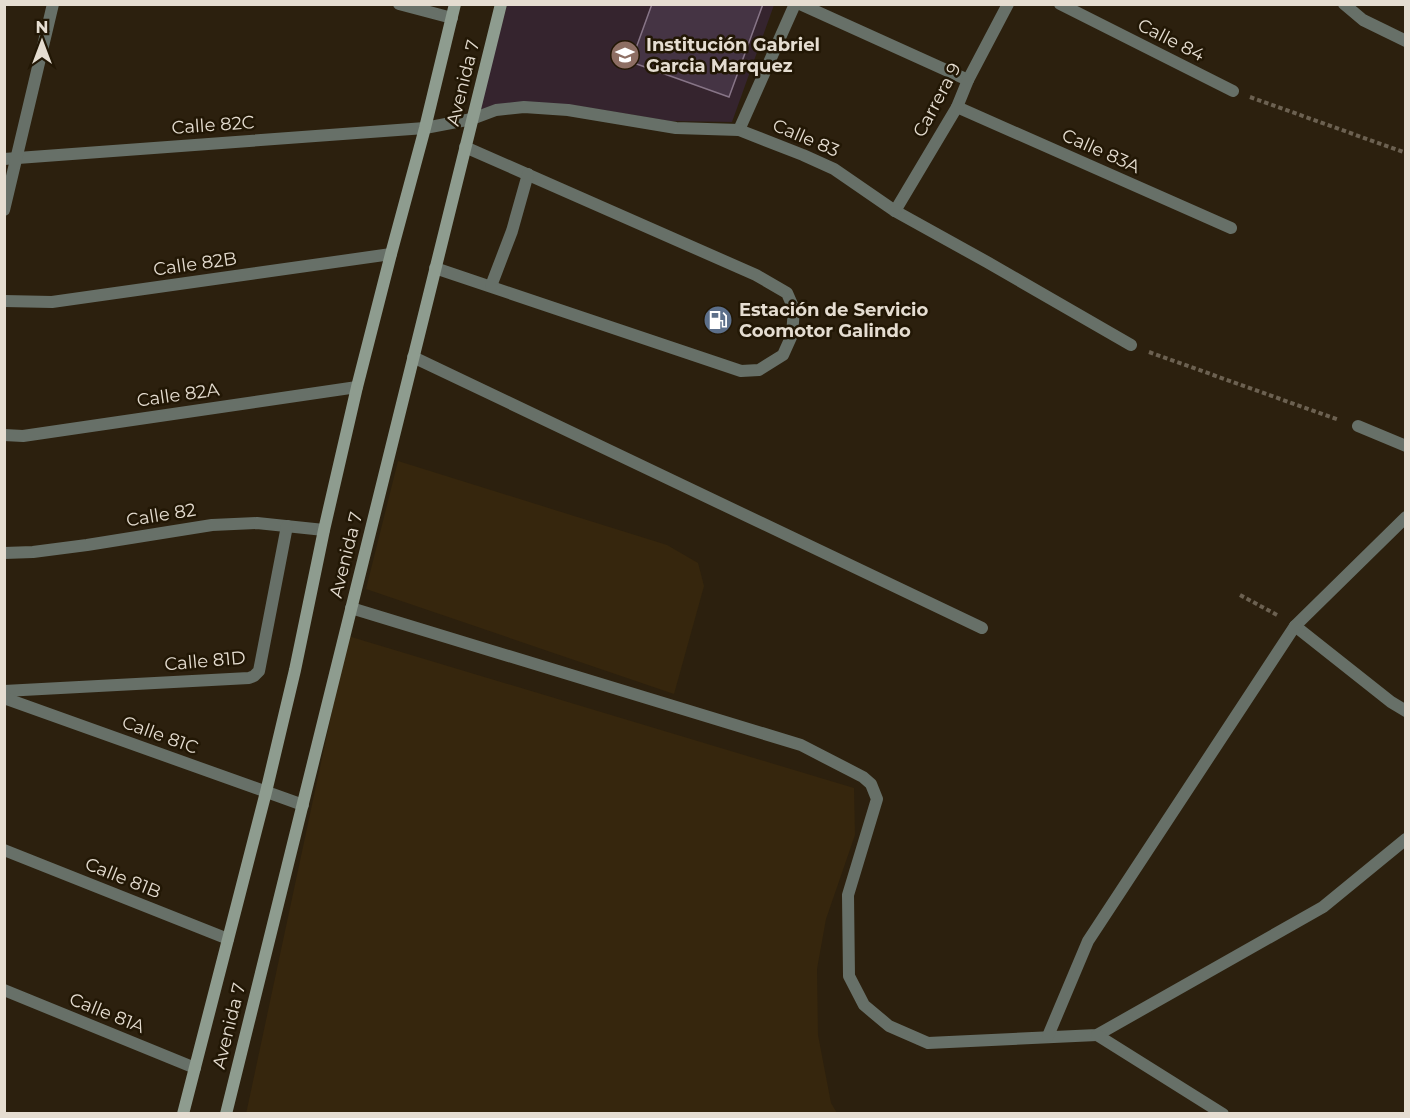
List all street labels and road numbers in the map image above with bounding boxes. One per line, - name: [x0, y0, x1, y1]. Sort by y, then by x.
- street label: Calle 84: [1134, 14, 1208, 66]
- street label: Avenida 7: [442, 38, 484, 128]
- street label: Carrera 9: [908, 59, 966, 141]
- street label: Calle 82C: [171, 111, 255, 139]
- street label: Calle 83: [769, 114, 843, 162]
- street label: Calle 83A: [1059, 124, 1144, 178]
- street label: Calle 82B: [152, 247, 238, 281]
- street label: Calle 82A: [135, 378, 221, 412]
- street label: Calle 82: [125, 499, 197, 531]
- street label: Avenida 7: [325, 510, 367, 600]
- street label: Calle 81D: [164, 646, 246, 676]
- street label: Calle 81C: [119, 711, 201, 759]
- street label: Calle 81B: [82, 853, 164, 903]
- street label: Avenida 7: [208, 981, 250, 1071]
- street label: Calle 81A: [66, 988, 148, 1038]

